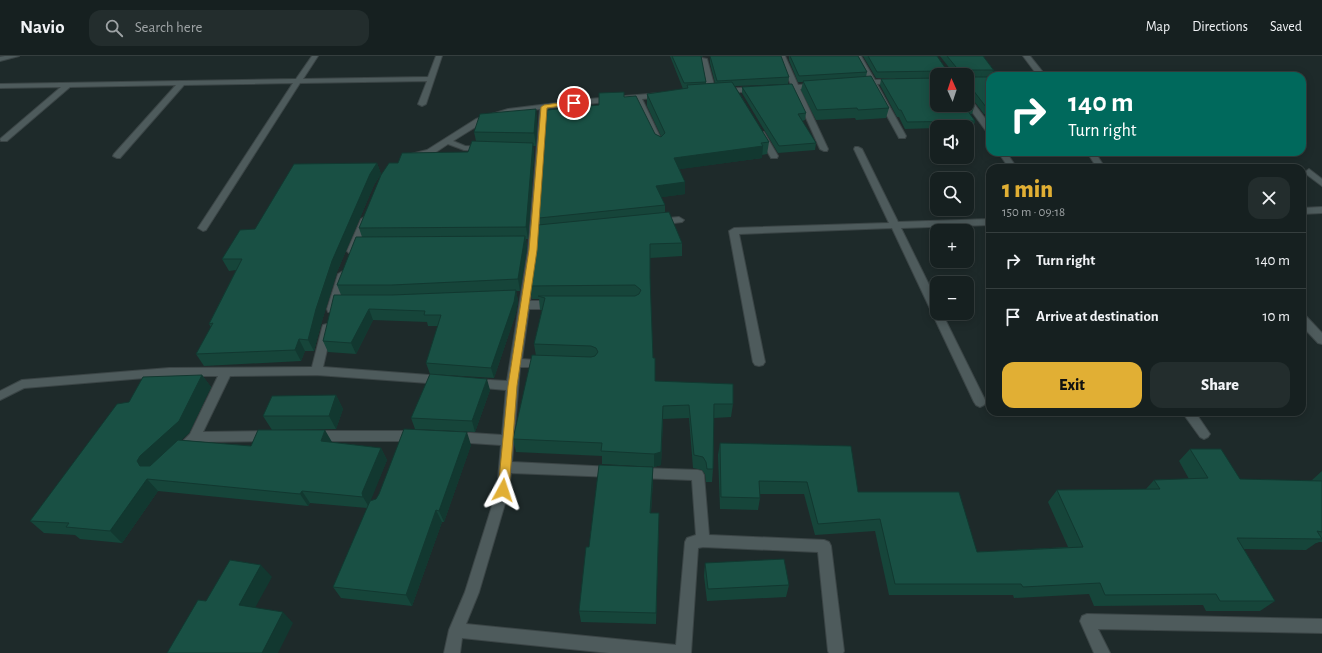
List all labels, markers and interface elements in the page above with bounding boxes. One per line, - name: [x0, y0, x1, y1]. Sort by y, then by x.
- search box: [89, 10, 369, 46]
- icon: search: [103, 17, 125, 39]
- text: Navio: [20, 18, 65, 37]
- text: Search here: [135, 20, 203, 35]
- text: Map: [1146, 20, 1170, 34]
- text: Directions: [1192, 20, 1248, 34]
- text: Saved: [1270, 20, 1302, 34]
- north arrow: [930, 68, 974, 112]
- map controls: [930, 68, 974, 320]
- pin: [557, 86, 591, 120]
- icon: right: [1002, 88, 1054, 140]
- text: 140 m: [1068, 89, 1134, 117]
- icon: arrive: [563, 92, 585, 114]
- button: sound: [930, 120, 974, 164]
- text: Turn right: [1068, 122, 1137, 140]
- button: search: [930, 172, 974, 216]
- button: close: [1248, 177, 1290, 219]
- text: 1 min: [1002, 178, 1053, 202]
- text: 150 m · 09:18: [1002, 206, 1065, 219]
- button: +: [930, 224, 974, 268]
- icon: right: [1002, 250, 1024, 272]
- text: Turn right: [1036, 253, 1095, 268]
- text: 140 m: [1255, 253, 1290, 268]
- button: −: [930, 276, 974, 320]
- icon: arrive: [1002, 306, 1024, 328]
- text: Arrive at destination: [1036, 309, 1159, 324]
- text: 10 m: [1262, 309, 1290, 324]
- button: Exit: [1002, 362, 1142, 408]
- button: Share: [1150, 362, 1290, 408]
- position arrow: [482, 469, 524, 511]

